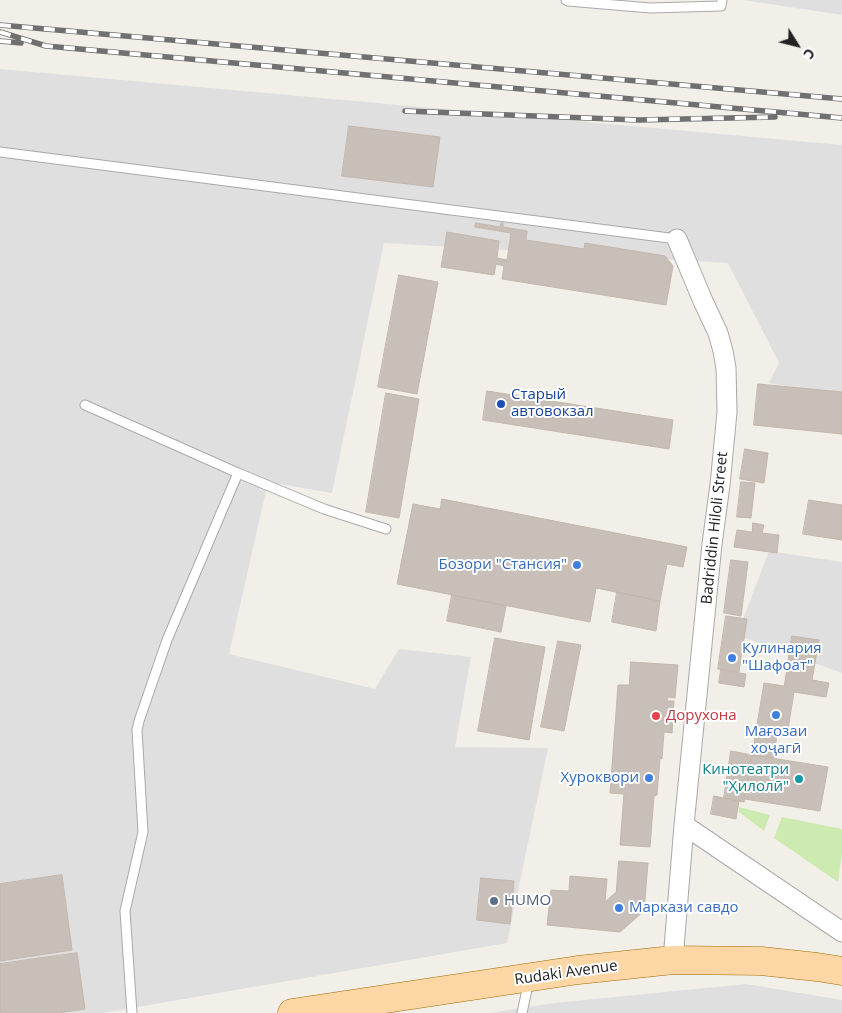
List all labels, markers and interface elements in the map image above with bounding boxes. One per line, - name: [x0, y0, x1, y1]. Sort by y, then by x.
- north arrow: [772, 20, 822, 70]
- text: С: [799, 45, 820, 63]
- place label: Старый автовокзал: [511, 386, 594, 421]
- marker: Старый автовокзал: [495, 398, 507, 410]
- street label: Badriddin Hiloli Street: [698, 451, 732, 605]
- place label: Бозори "Стансия": [439, 556, 567, 574]
- marker: Бозори "Стансия": [571, 559, 583, 571]
- place label: Кулинария "Шафоат": [742, 640, 822, 675]
- marker: Кулинария "Шафоат": [726, 652, 738, 664]
- place label: Дорухона: [666, 707, 737, 725]
- marker: Мағозаи хоҷагӣ: [770, 709, 782, 721]
- marker: Дорухона: [650, 710, 662, 722]
- place label: Мағозаи хоҷагӣ: [745, 723, 807, 758]
- place label: Кинотеатри "Ҳилолӣ": [702, 761, 789, 796]
- place label: Хуроквори: [561, 769, 639, 787]
- marker: Хуроквори: [643, 772, 655, 784]
- marker: Кинотеатри "Ҳилолӣ": [793, 773, 805, 785]
- place label: HUMO: [504, 892, 551, 910]
- marker: HUMO: [488, 895, 500, 907]
- place label: Маркази савдо: [629, 899, 739, 917]
- marker: Маркази савдо: [613, 902, 625, 914]
- street label: Rudaki Avenue: [513, 957, 619, 989]

